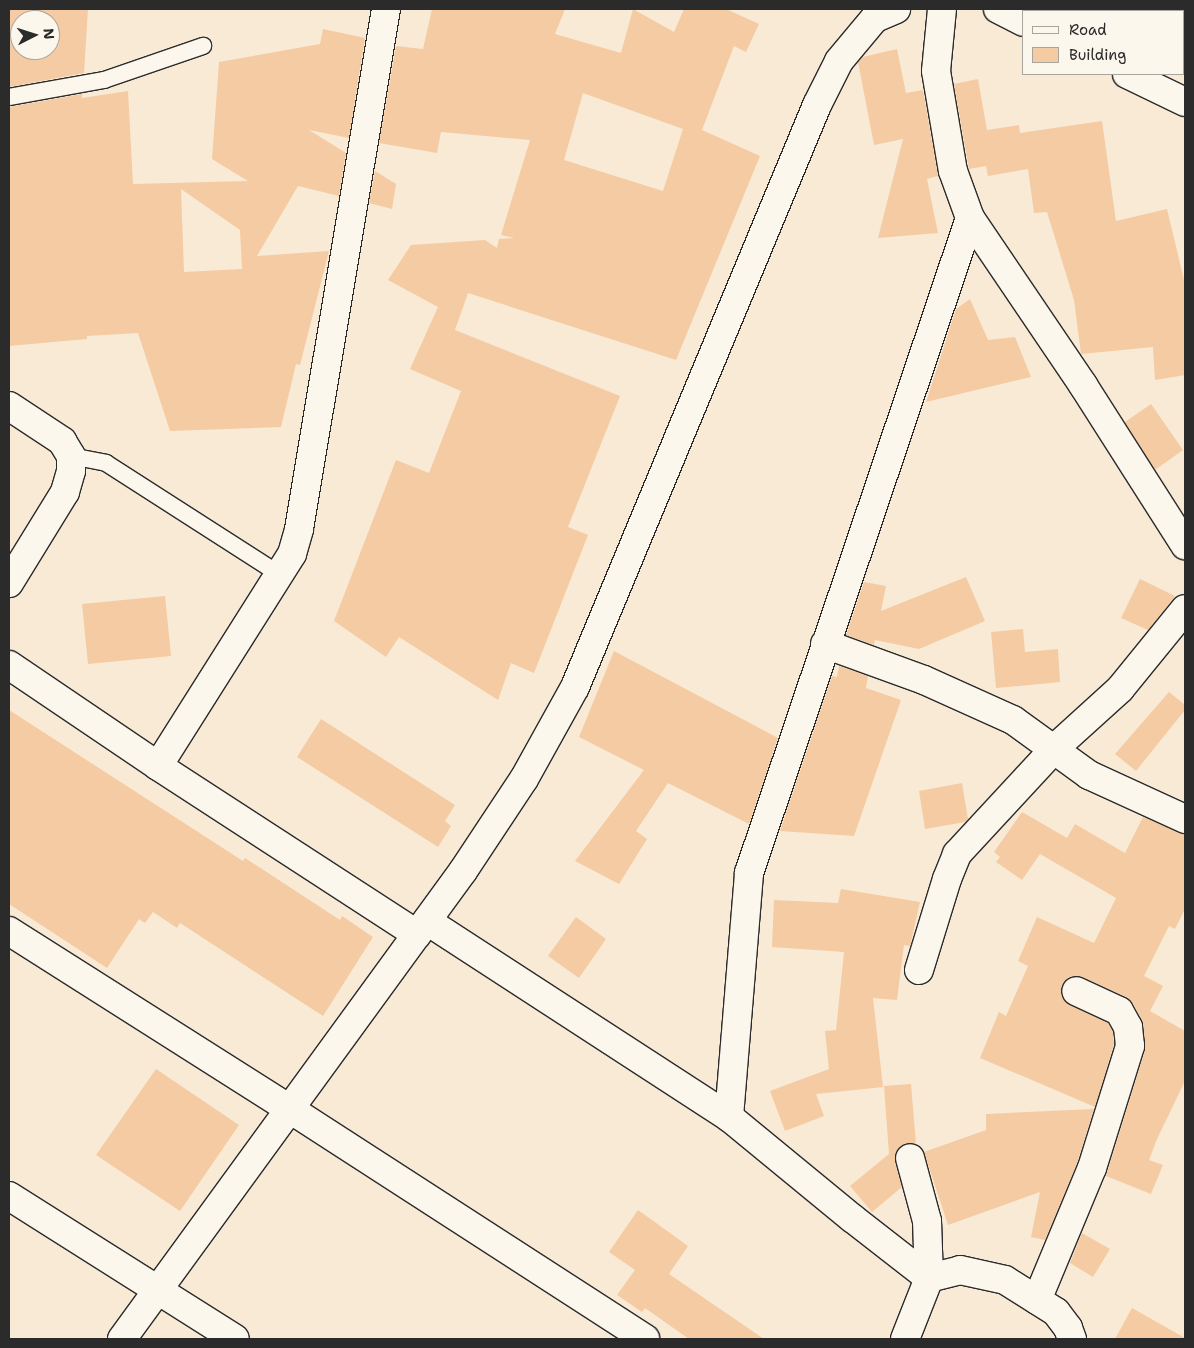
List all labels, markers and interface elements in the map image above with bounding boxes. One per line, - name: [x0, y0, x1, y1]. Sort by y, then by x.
- north arrow: [10, 10, 60, 60]
- legend: [1022, 10, 1184, 75]
- text: Road: [1069, 20, 1107, 40]
- text: N: [39, 27, 58, 40]
- text: Building: [1069, 45, 1126, 65]

